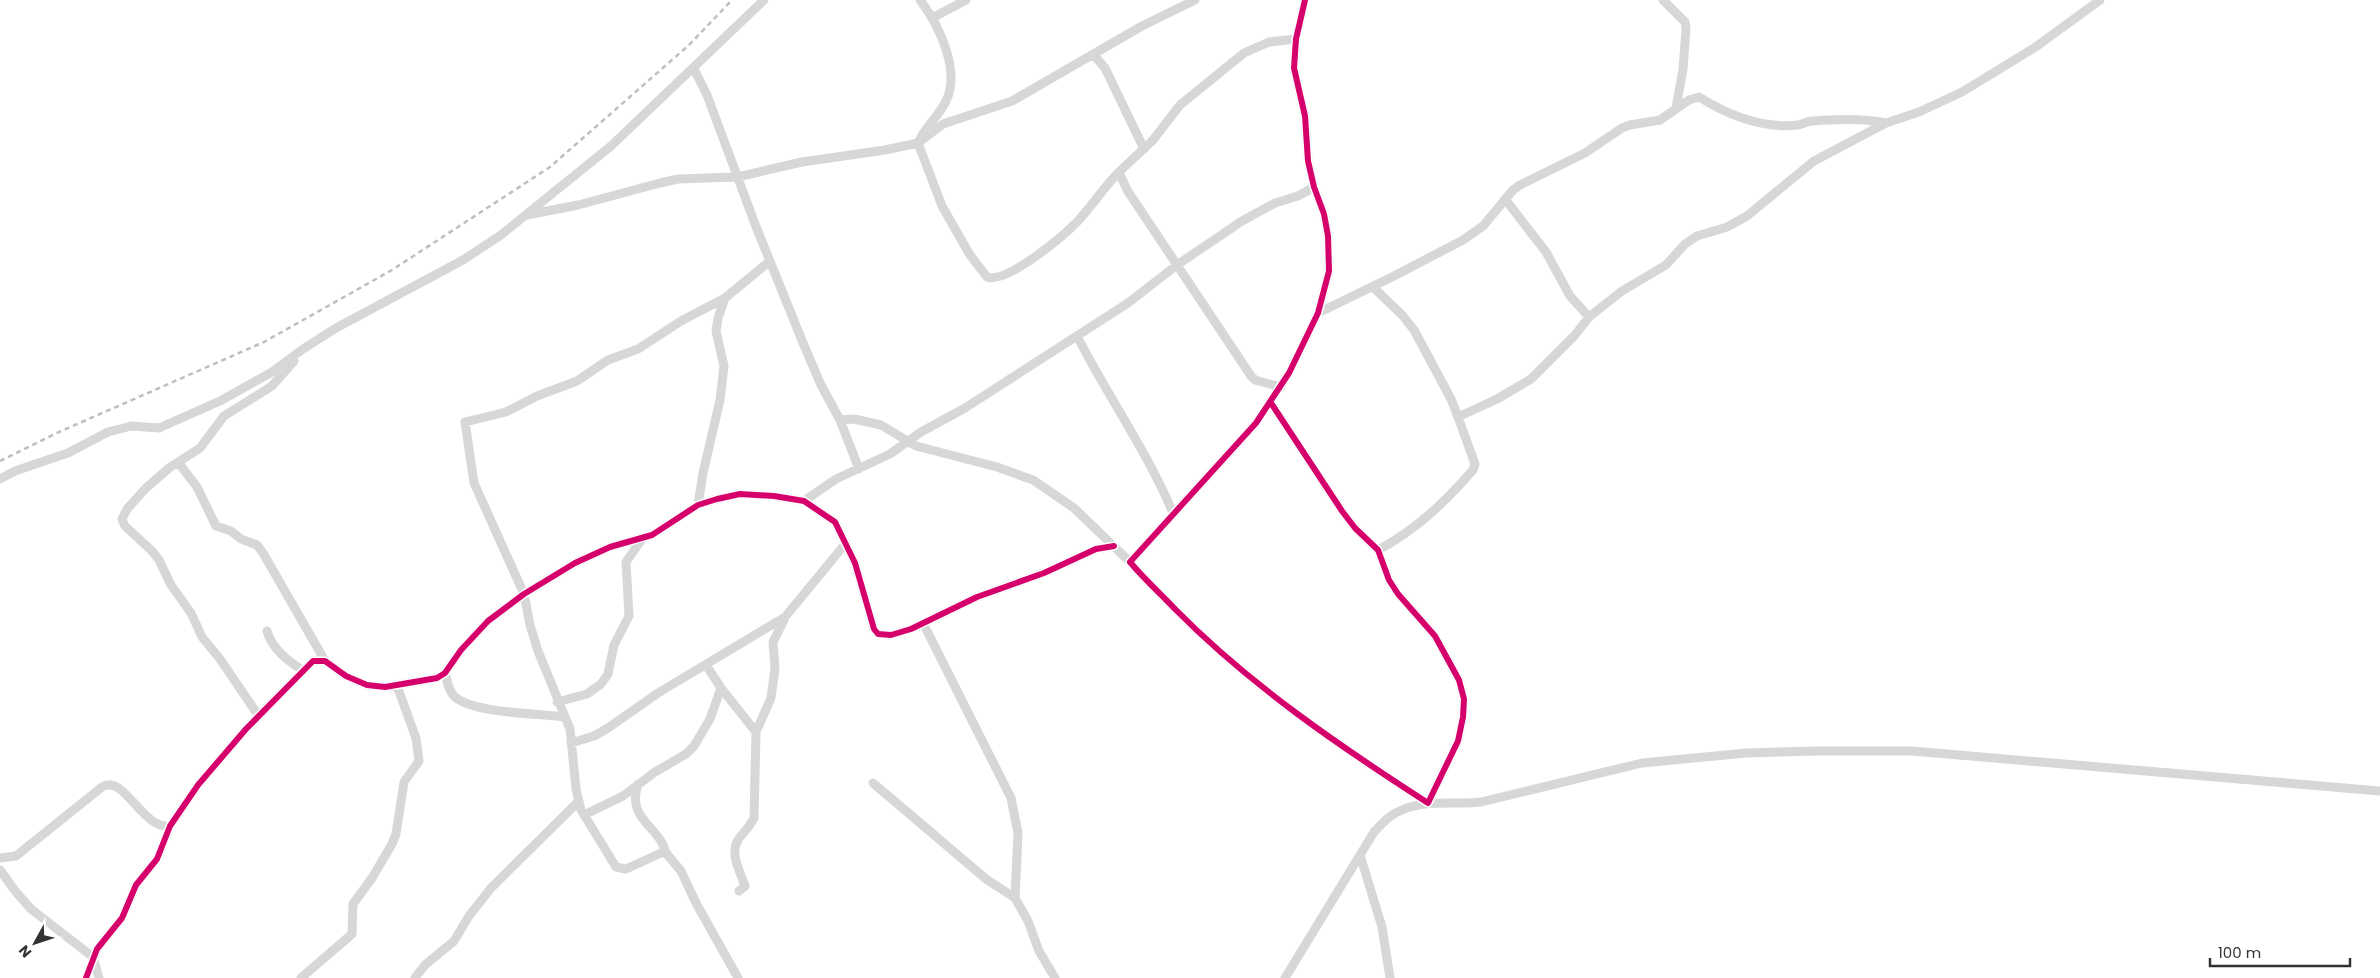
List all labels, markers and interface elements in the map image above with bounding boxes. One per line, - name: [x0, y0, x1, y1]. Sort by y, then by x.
- north arrow: [10, 918, 60, 968]
- scale bar: [2210, 936, 2350, 968]
- text: N: [14, 941, 36, 962]
- text: 100 m: [2218, 942, 2261, 963]

